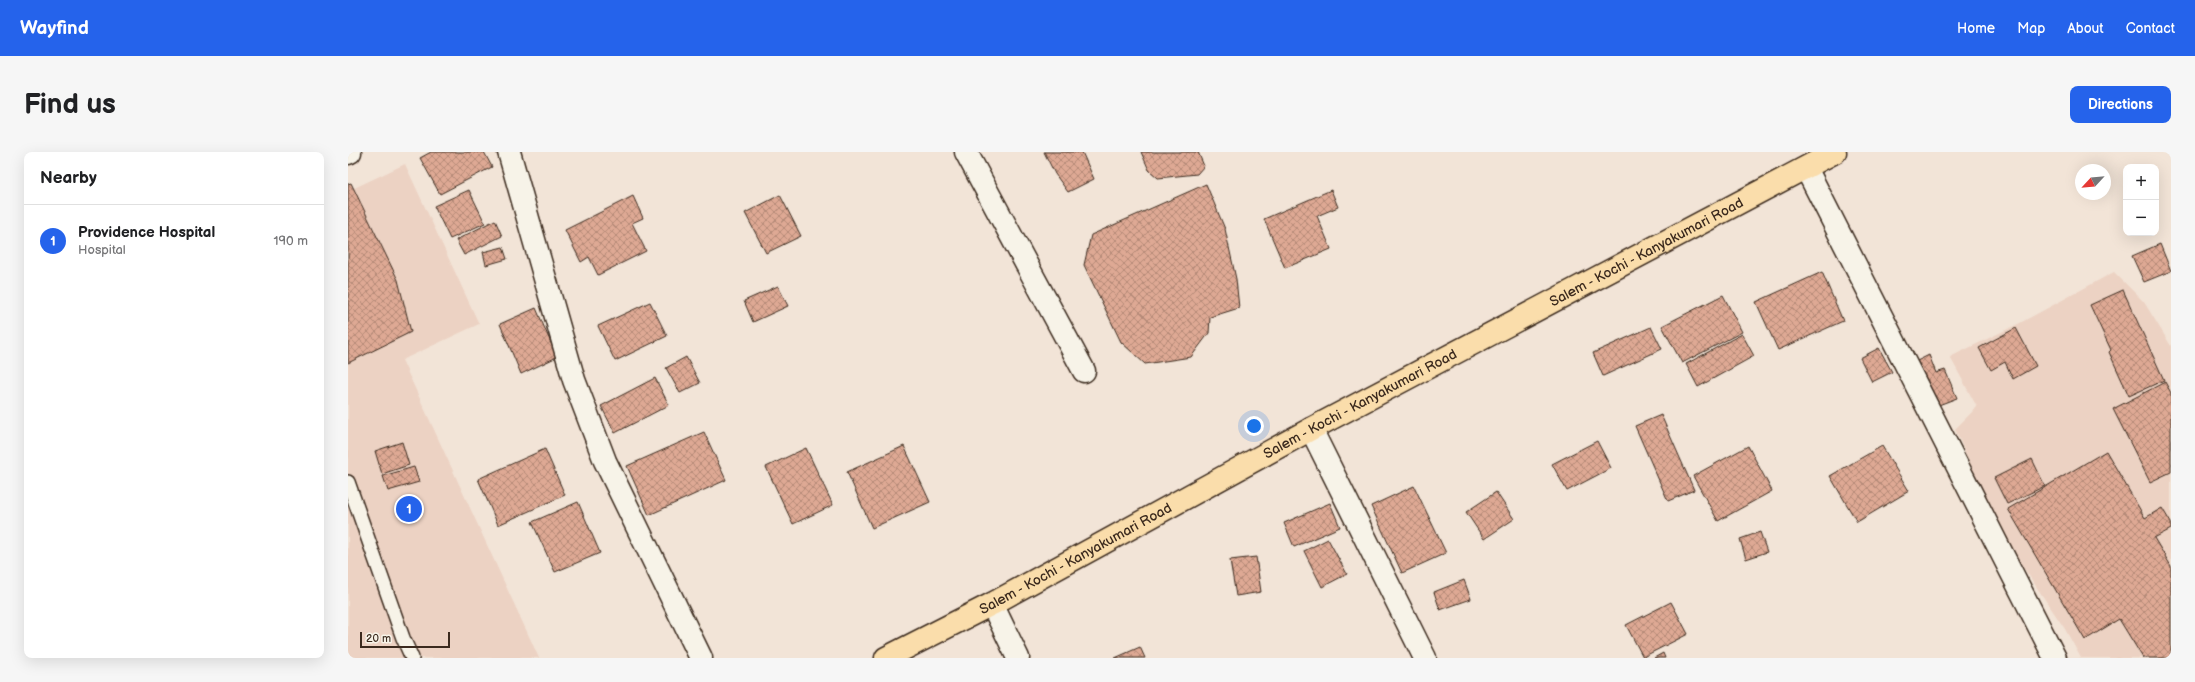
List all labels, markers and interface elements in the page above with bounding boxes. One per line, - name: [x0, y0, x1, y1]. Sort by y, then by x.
- text: Wayfind: [20, 17, 89, 40]
- text: Home: [1957, 20, 1995, 37]
- text: Map: [2017, 20, 2045, 37]
- text: About: [2067, 20, 2104, 37]
- text: Contact: [2126, 20, 2175, 37]
- button: Directions: [2070, 86, 2171, 123]
- text: Find us: [24, 88, 116, 121]
- north arrow: [2075, 164, 2111, 200]
- map controls: [2123, 164, 2159, 236]
- button: +: [2123, 164, 2159, 200]
- text: Nearby: [40, 168, 97, 188]
- street label: Salem - Kochi - Kanyakumari Road: [1547, 194, 1746, 310]
- button: −: [2123, 200, 2159, 236]
- text: Providence Hospital: [78, 223, 215, 242]
- text: 1: [50, 233, 56, 249]
- text: 190 m: [274, 233, 308, 249]
- text: Hospital: [78, 242, 126, 258]
- street label: Salem - Kochi - Kanyakumari Road: [1260, 345, 1460, 462]
- your location: [1244, 416, 1264, 436]
- pin: 1: [396, 494, 422, 524]
- street label: Salem - Kochi - Kanyakumari Road: [976, 499, 1174, 618]
- scale bar: [360, 630, 450, 649]
- text: 20 m: [366, 632, 391, 645]

